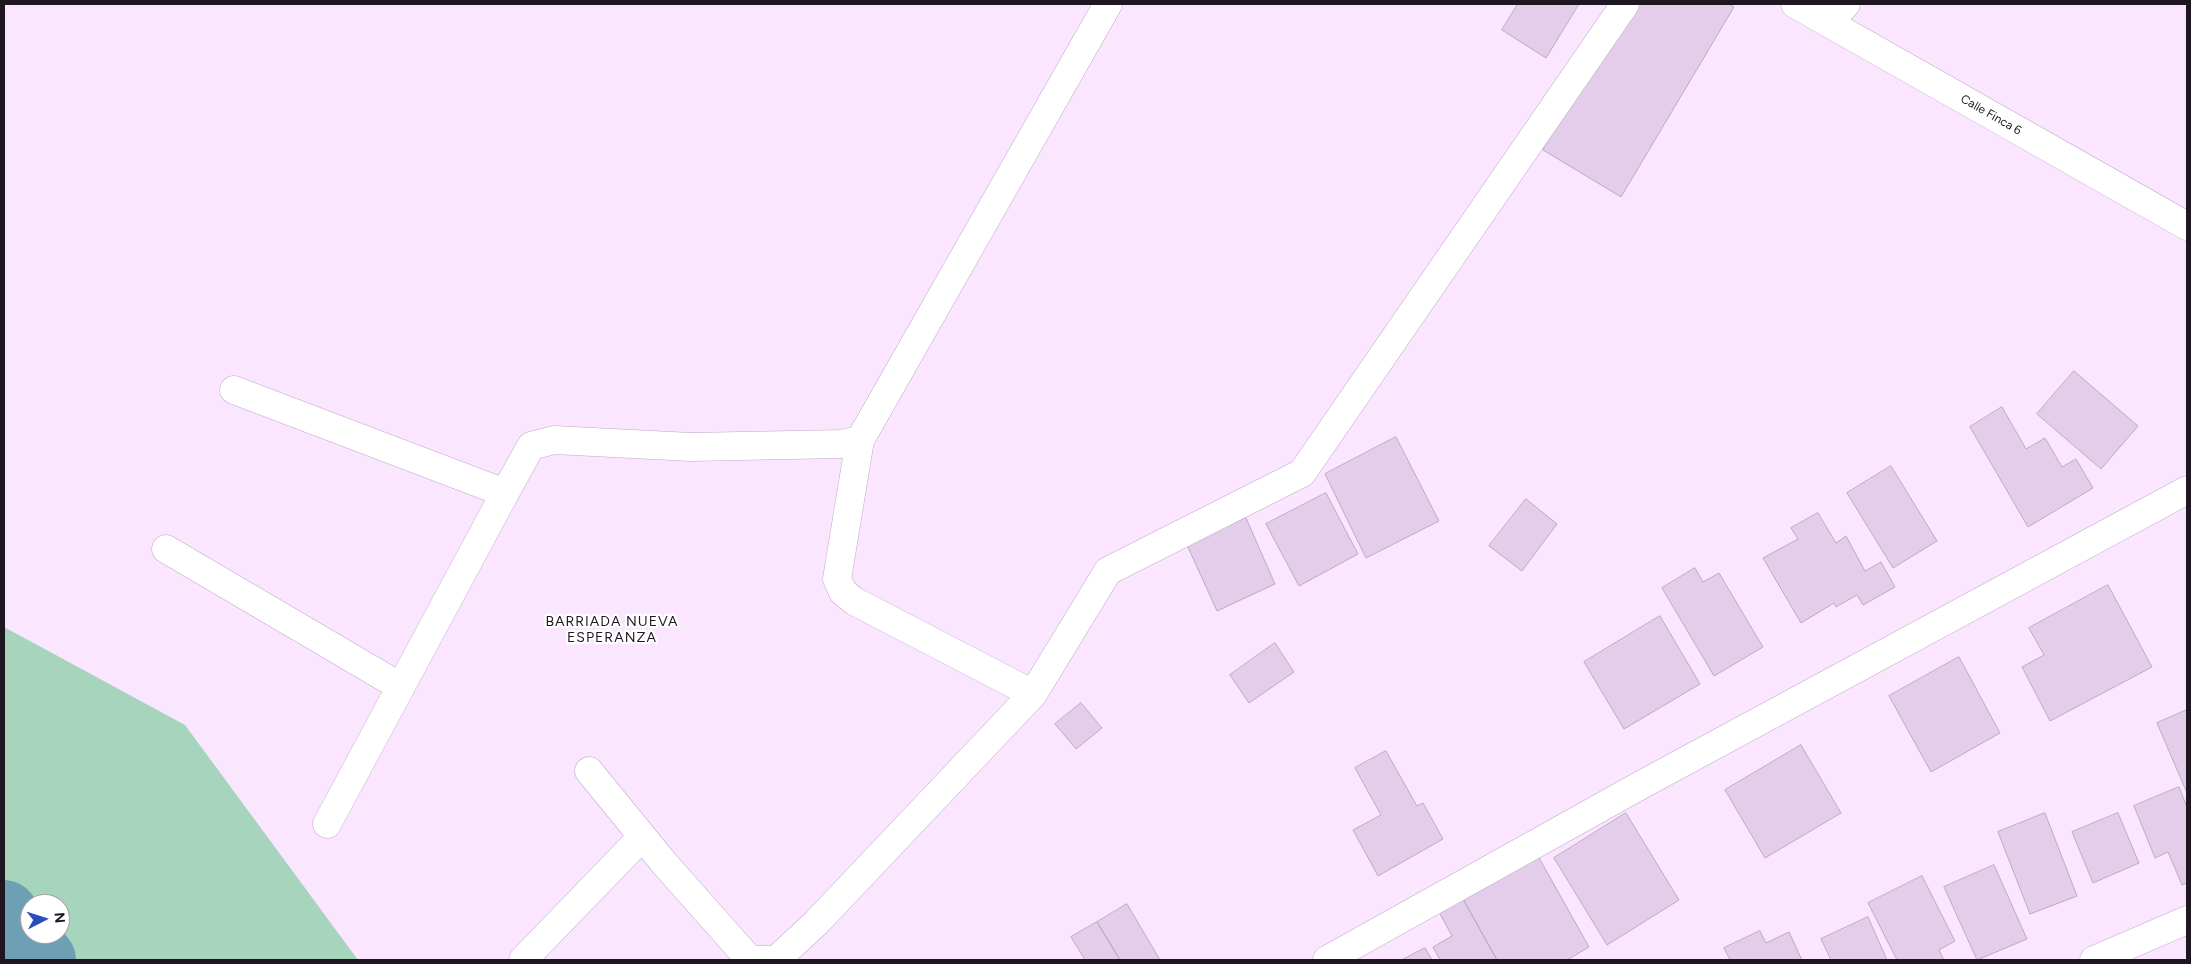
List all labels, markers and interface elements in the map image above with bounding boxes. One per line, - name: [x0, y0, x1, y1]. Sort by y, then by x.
- street label: Calle Finca 6: [1958, 92, 2024, 138]
- district label: BARRIADA NUEVA ESPERANZA: [544, 614, 680, 646]
- north arrow: [20, 894, 70, 944]
- text: N: [51, 912, 68, 924]

